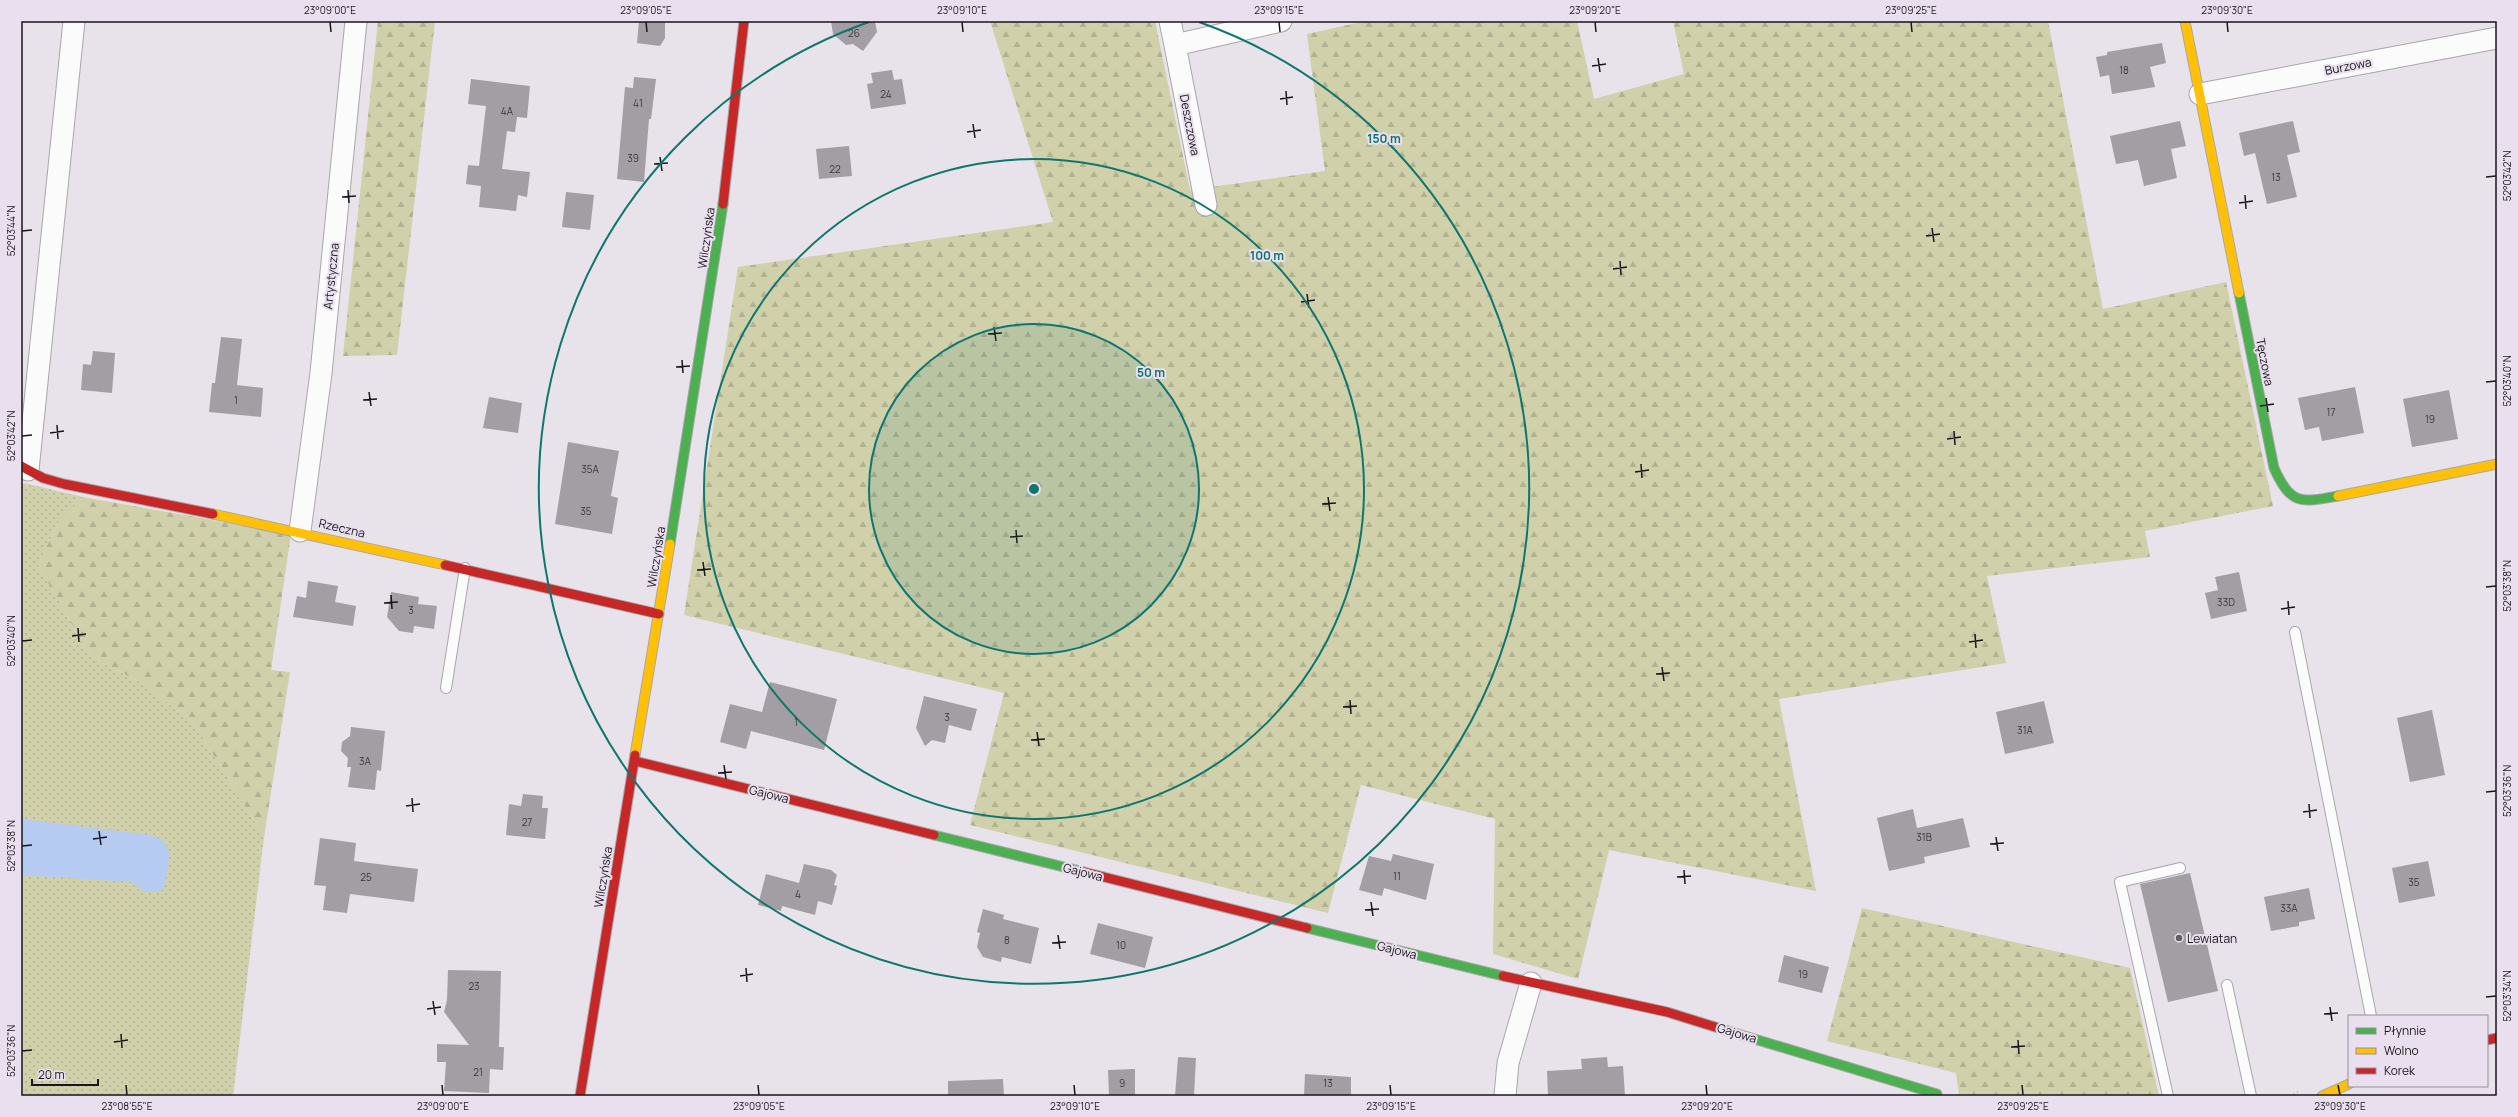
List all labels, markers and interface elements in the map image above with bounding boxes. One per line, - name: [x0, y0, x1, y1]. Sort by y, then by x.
- text: 23°09'00"E: [304, 3, 356, 17]
- text: 23°09'05"E: [620, 3, 672, 17]
- text: 23°09'10"E: [937, 3, 987, 17]
- text: 23°09'15"E: [1254, 3, 1304, 17]
- text: 23°09'20"E: [1569, 3, 1621, 17]
- text: 23°09'25"E: [1885, 3, 1937, 17]
- text: 23°09'30"E: [2201, 3, 2253, 17]
- house number: 26: [848, 26, 860, 40]
- street label: Burzowa: [2323, 53, 2373, 79]
- house number: 18: [2119, 63, 2129, 77]
- house number: 24: [880, 87, 892, 101]
- street label: Deszczowa: [1176, 93, 1204, 157]
- house number: 41: [633, 96, 643, 110]
- house number: 4A: [501, 104, 514, 118]
- text: 150 m: [1367, 130, 1401, 147]
- house number: 39: [627, 151, 639, 165]
- text: 52°03'42"N: [2500, 151, 2514, 201]
- house number: 22: [829, 162, 841, 176]
- house number: 13: [2271, 170, 2281, 184]
- text: 52°03'44"N: [4, 206, 18, 256]
- street label: Wilczyńska: [693, 206, 719, 270]
- street label: Artystyczna: [319, 242, 343, 310]
- text: 100 m: [1250, 247, 1284, 264]
- street label: Tęczowa: [2252, 337, 2278, 387]
- text: 52°03'40"N: [2500, 355, 2514, 407]
- text: 50 m: [1137, 364, 1165, 381]
- house number: 1: [234, 393, 238, 407]
- house number: 17: [2327, 405, 2335, 419]
- text: 52°03'42"N: [4, 411, 18, 461]
- house number: 19: [2425, 412, 2435, 426]
- house number: 35A: [581, 462, 599, 476]
- centre of rings: [1027, 482, 1041, 496]
- house number: 35: [580, 504, 592, 518]
- street label: Rzeczna: [317, 514, 367, 542]
- street label: Wilczyńska: [643, 525, 669, 589]
- text: 52°03'38"N: [2500, 560, 2514, 612]
- house number: 33D: [2217, 595, 2235, 609]
- house number: 3: [408, 603, 414, 617]
- text: 52°03'40"N: [4, 615, 18, 667]
- house number: 3: [944, 710, 950, 724]
- house number: 1: [794, 715, 798, 729]
- house number: 31A: [2017, 723, 2034, 737]
- house number: 3A: [359, 754, 372, 768]
- text: 52°03'36"N: [2500, 765, 2514, 817]
- street label: Gajowa: [747, 781, 791, 807]
- house number: 27: [522, 815, 532, 829]
- text: 52°03'38"N: [4, 820, 18, 872]
- house number: 31B: [1916, 830, 1932, 844]
- street label: Wilczyńska: [590, 845, 616, 909]
- street label: Gajowa: [1061, 859, 1105, 885]
- house number: 11: [1393, 869, 1401, 883]
- house number: 25: [360, 870, 372, 884]
- house number: 35: [2408, 875, 2420, 889]
- house number: 4: [795, 887, 801, 901]
- house number: 33A: [2280, 901, 2298, 915]
- place label: Lewiatan: [2187, 930, 2237, 947]
- house number: 8: [1004, 933, 1010, 947]
- marker: Lewiatan: [2174, 933, 2184, 943]
- street label: Gajowa: [1375, 937, 1419, 963]
- house number: 10: [1116, 938, 1126, 952]
- house number: 19: [1798, 967, 1808, 981]
- text: 52°03'34"N: [2500, 970, 2514, 1022]
- house number: 23: [468, 979, 480, 993]
- legend: [2348, 1015, 2488, 1087]
- street label: Gajowa: [1715, 1019, 1759, 1047]
- text: Płynnie: [2384, 1022, 2426, 1039]
- text: 52°03'36"N: [4, 1025, 18, 1077]
- text: Wolno: [2384, 1042, 2419, 1059]
- scale bar: [32, 1061, 98, 1087]
- text: Korek: [2384, 1062, 2416, 1079]
- house number: 21: [473, 1065, 483, 1079]
- text: 20 m: [38, 1066, 65, 1083]
- house number: 9: [1119, 1076, 1125, 1090]
- house number: 13: [1323, 1076, 1333, 1090]
- text: 23°08'55"E: [102, 1099, 153, 1113]
- text: 23°09'00"E: [417, 1099, 469, 1113]
- text: 23°09'05"E: [733, 1099, 785, 1113]
- text: 23°09'10"E: [1050, 1099, 1100, 1113]
- text: 23°09'15"E: [1366, 1099, 1416, 1113]
- text: 23°09'20"E: [1681, 1099, 1733, 1113]
- text: 23°09'25"E: [1997, 1099, 2049, 1113]
- text: 23°09'30"E: [2314, 1099, 2366, 1113]

